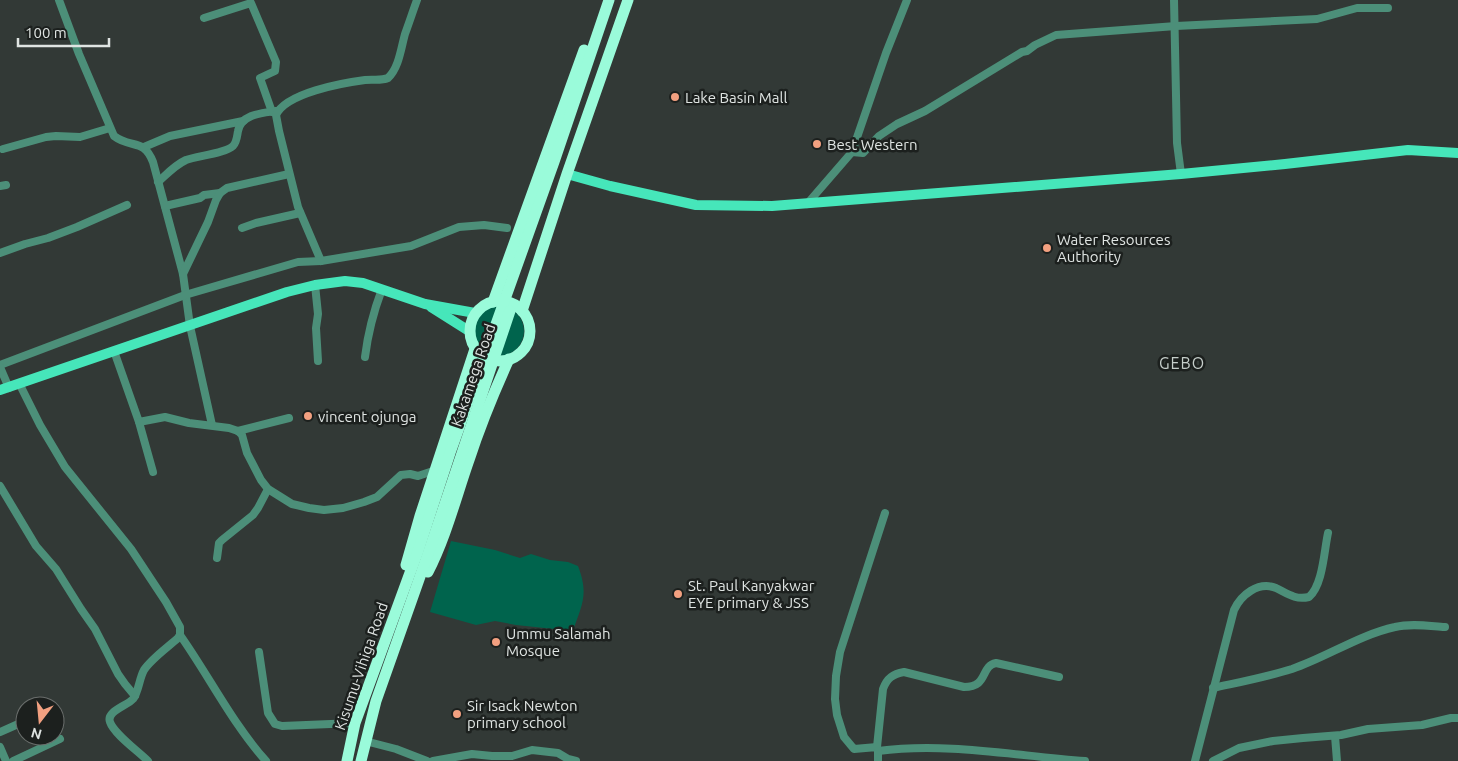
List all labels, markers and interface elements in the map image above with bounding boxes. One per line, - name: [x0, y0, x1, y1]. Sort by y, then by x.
- scale bar: [18, 15, 109, 47]
- text: 100 m: [25, 24, 67, 41]
- place label: Lake Basin Mall: [685, 89, 787, 106]
- marker: Lake Basin Mall: [669, 91, 681, 103]
- place label: Best Western: [827, 136, 917, 153]
- marker: Best Western: [811, 138, 823, 150]
- place label: Water Resources Authority: [1057, 231, 1170, 265]
- marker: Water Resources Authority: [1041, 242, 1053, 254]
- street label: Kakamega Road: [447, 321, 499, 429]
- district label: GEBO: [1159, 354, 1205, 372]
- place label: vincent ojunga: [318, 408, 417, 425]
- marker: vincent ojunga: [302, 410, 314, 422]
- place label: St. Paul Kanyakwar EYE primary & JSS: [688, 577, 815, 611]
- marker: St. Paul Kanyakwar EYE primary & JSS: [672, 588, 684, 600]
- street label: Kisumu-Vihiga Road: [331, 600, 391, 732]
- place label: Ummu Salamah Mosque: [506, 625, 611, 659]
- marker: Ummu Salamah Mosque: [490, 636, 502, 648]
- north arrow: [15, 696, 65, 746]
- place label: Sir Isack Newton primary school: [467, 697, 578, 731]
- marker: Sir Isack Newton primary school: [451, 708, 463, 720]
- text: N: [29, 724, 44, 743]

